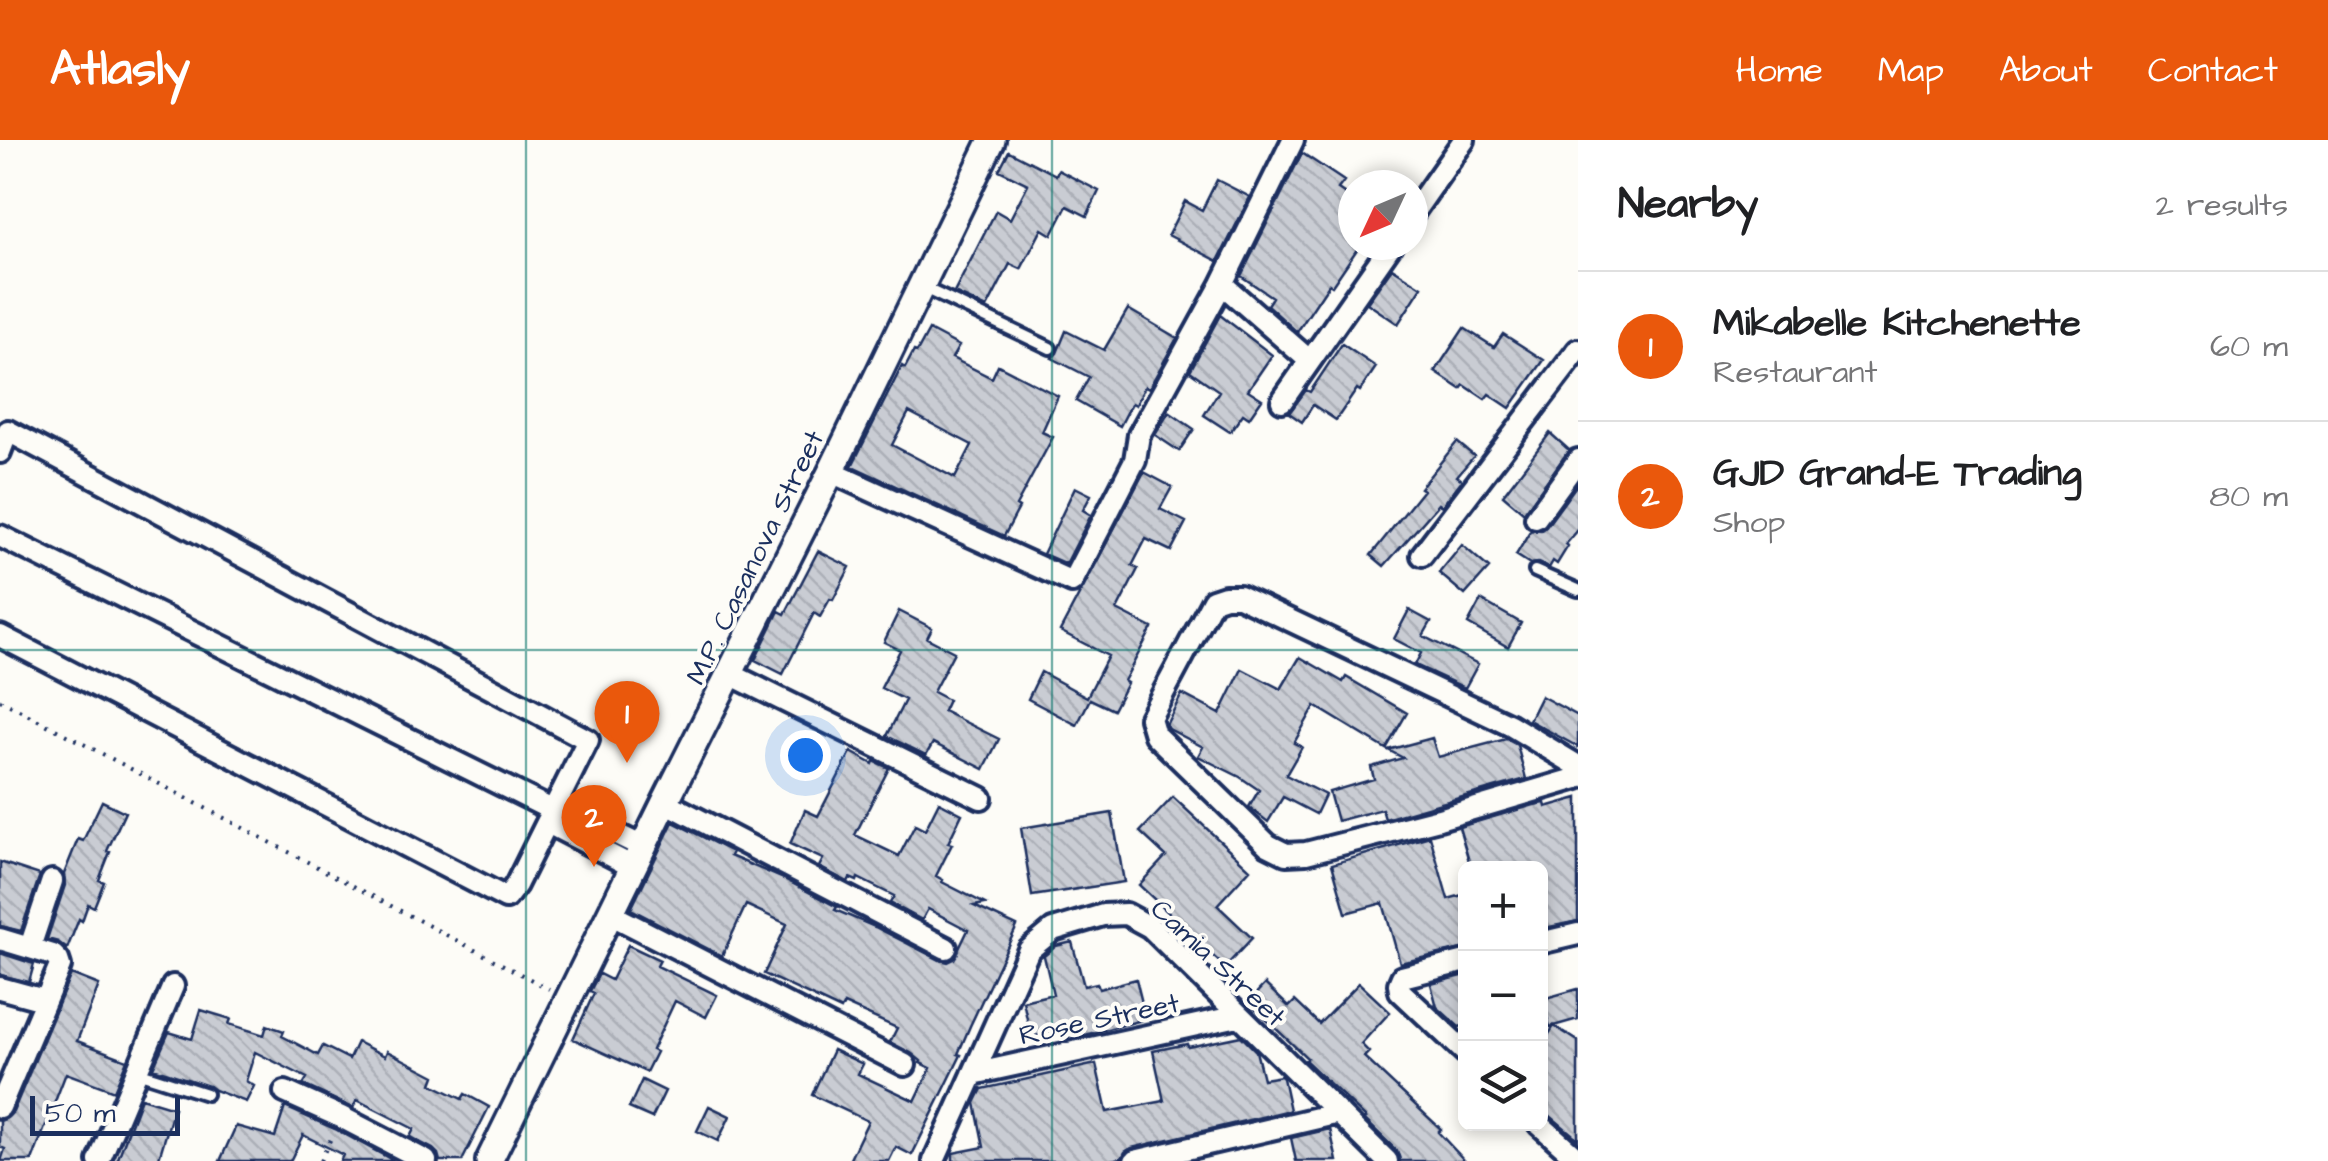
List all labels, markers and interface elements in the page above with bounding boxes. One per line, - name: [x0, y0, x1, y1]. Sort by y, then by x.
- text: Atlasly: [50, 37, 190, 103]
- text: Home: [1736, 46, 1823, 95]
- text: Map: [1878, 46, 1944, 95]
- text: About: [1999, 46, 2093, 95]
- text: Contact: [2148, 46, 2278, 95]
- north arrow: [1338, 170, 1428, 260]
- text: Nearby: [1618, 176, 1758, 234]
- text: 2 results: [2156, 183, 2288, 228]
- text: Mikabelle Kitchenette: [1713, 298, 2081, 350]
- text: 1: [1648, 324, 1653, 369]
- text: 60 m: [2210, 324, 2288, 369]
- text: Restaurant: [1713, 350, 1878, 395]
- street label: M.P. Casanova Street: [677, 423, 834, 691]
- text: GJD Grand-E Trading: [1713, 448, 2082, 500]
- text: 2: [1641, 474, 1660, 519]
- text: 80 m: [2209, 474, 2288, 519]
- text: Shop: [1713, 500, 1785, 545]
- pin: 1: [594, 680, 660, 763]
- your location: [780, 730, 831, 781]
- pin: 2: [562, 784, 626, 867]
- map controls: [1458, 861, 1548, 1131]
- button: +: [1458, 861, 1548, 951]
- street label: Camia Street: [1142, 890, 1295, 1036]
- button: −: [1458, 951, 1548, 1041]
- street label: Rose Street: [1016, 983, 1184, 1055]
- button: layers: [1458, 1041, 1548, 1131]
- scale bar: [30, 1091, 180, 1136]
- text: 50 m: [45, 1094, 116, 1133]

